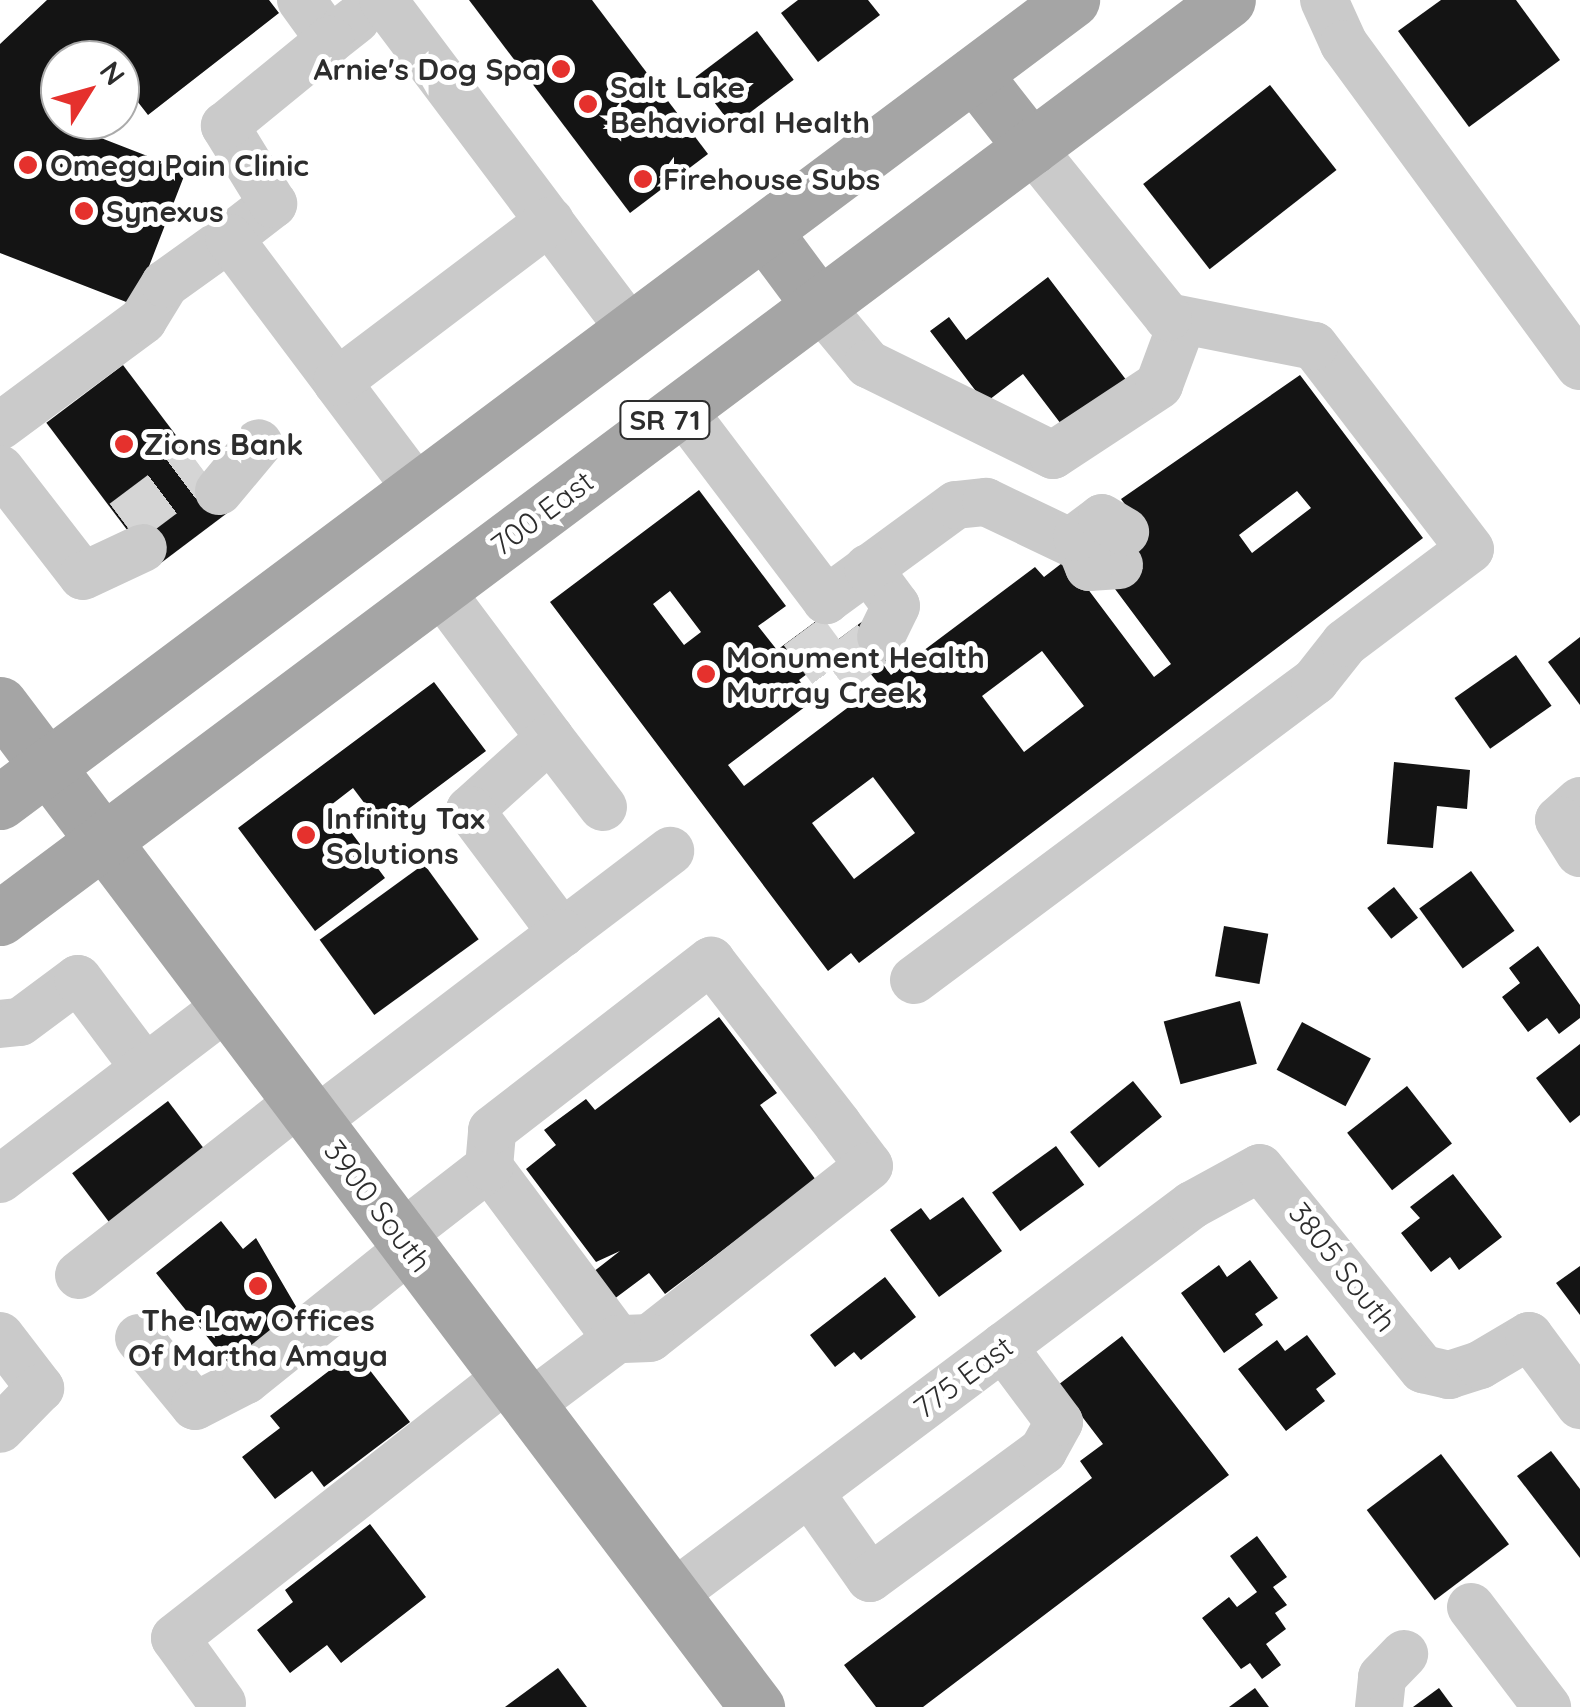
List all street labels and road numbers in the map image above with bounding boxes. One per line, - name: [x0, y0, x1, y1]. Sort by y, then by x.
- road number: SR 71: [618, 397, 712, 443]
- street label: 700 East: [484, 463, 600, 563]
- street label: 3900 South: [317, 1133, 439, 1279]
- street label: 3805 South: [1282, 1195, 1404, 1339]
- street label: 775 East: [906, 1328, 1020, 1426]

